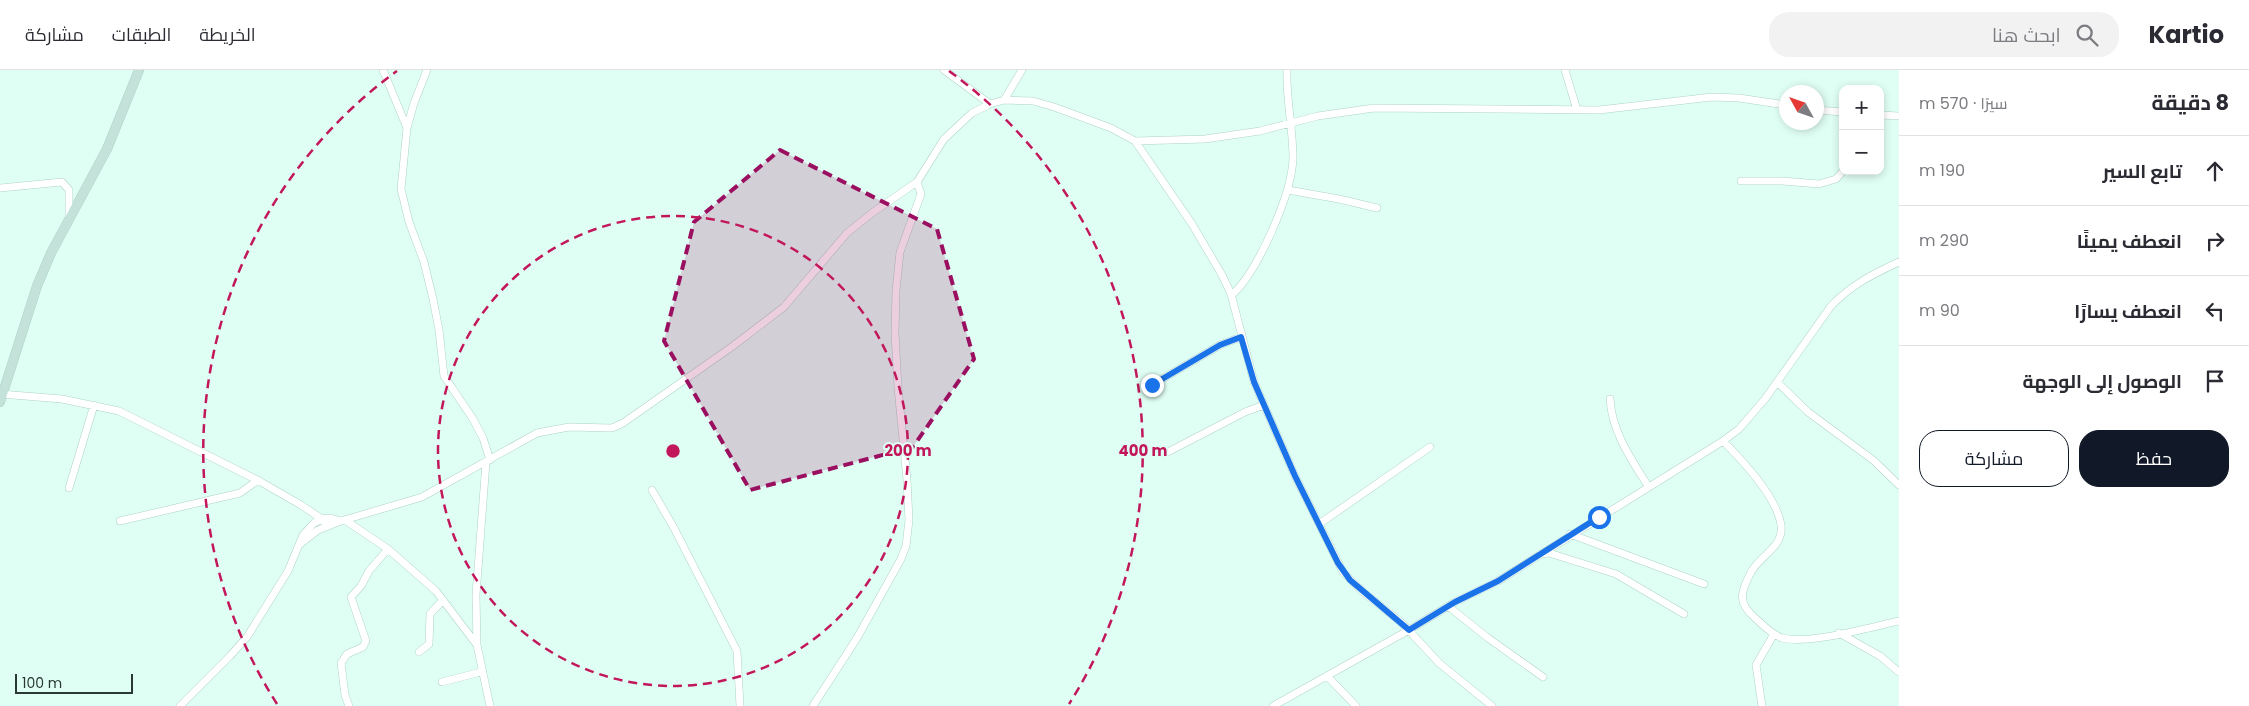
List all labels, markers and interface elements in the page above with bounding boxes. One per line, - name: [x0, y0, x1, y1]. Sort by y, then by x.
- search box: [1769, 12, 2119, 57]
- text: Kartio: [2149, 18, 2224, 51]
- icon: search: [2073, 21, 2101, 49]
- text: مشاركة: [25, 22, 84, 47]
- text: الطبقات: [112, 22, 171, 47]
- text: الخريطة: [199, 22, 256, 47]
- text: ابحث هنا: [1992, 22, 2061, 49]
- north arrow: [1779, 85, 1824, 130]
- map controls: [1839, 85, 1884, 175]
- button: +: [1839, 85, 1884, 130]
- text: 8 دقيقة: [2152, 88, 2229, 117]
- text: سيرًا · 570 m: [1919, 92, 2008, 115]
- button: −: [1839, 130, 1884, 175]
- icon: ahead: [2201, 157, 2229, 185]
- text: تابع السير: [2102, 158, 2182, 185]
- text: 190 m: [1919, 159, 1965, 182]
- icon: right: [2201, 227, 2229, 255]
- text: انعطف يمينًا: [2077, 228, 2182, 255]
- text: 290 m: [1919, 229, 1969, 252]
- icon: left: [2201, 297, 2229, 325]
- text: انعطف يسارًا: [2074, 298, 2182, 325]
- text: 90 m: [1919, 299, 1960, 322]
- icon: arrive: [2201, 367, 2229, 395]
- text: الوصول إلى الوجهة: [2023, 368, 2182, 395]
- route end: [1141, 374, 1164, 397]
- button: مشاركة: [1919, 430, 2069, 487]
- button: حفظ: [2079, 430, 2229, 487]
- text: 200 m: [884, 440, 932, 461]
- text: 400 m: [1119, 440, 1168, 461]
- centre of rings: [664, 442, 682, 460]
- route start: [1588, 506, 1611, 529]
- scale bar: [15, 671, 132, 694]
- text: 100 m: [22, 673, 62, 693]

